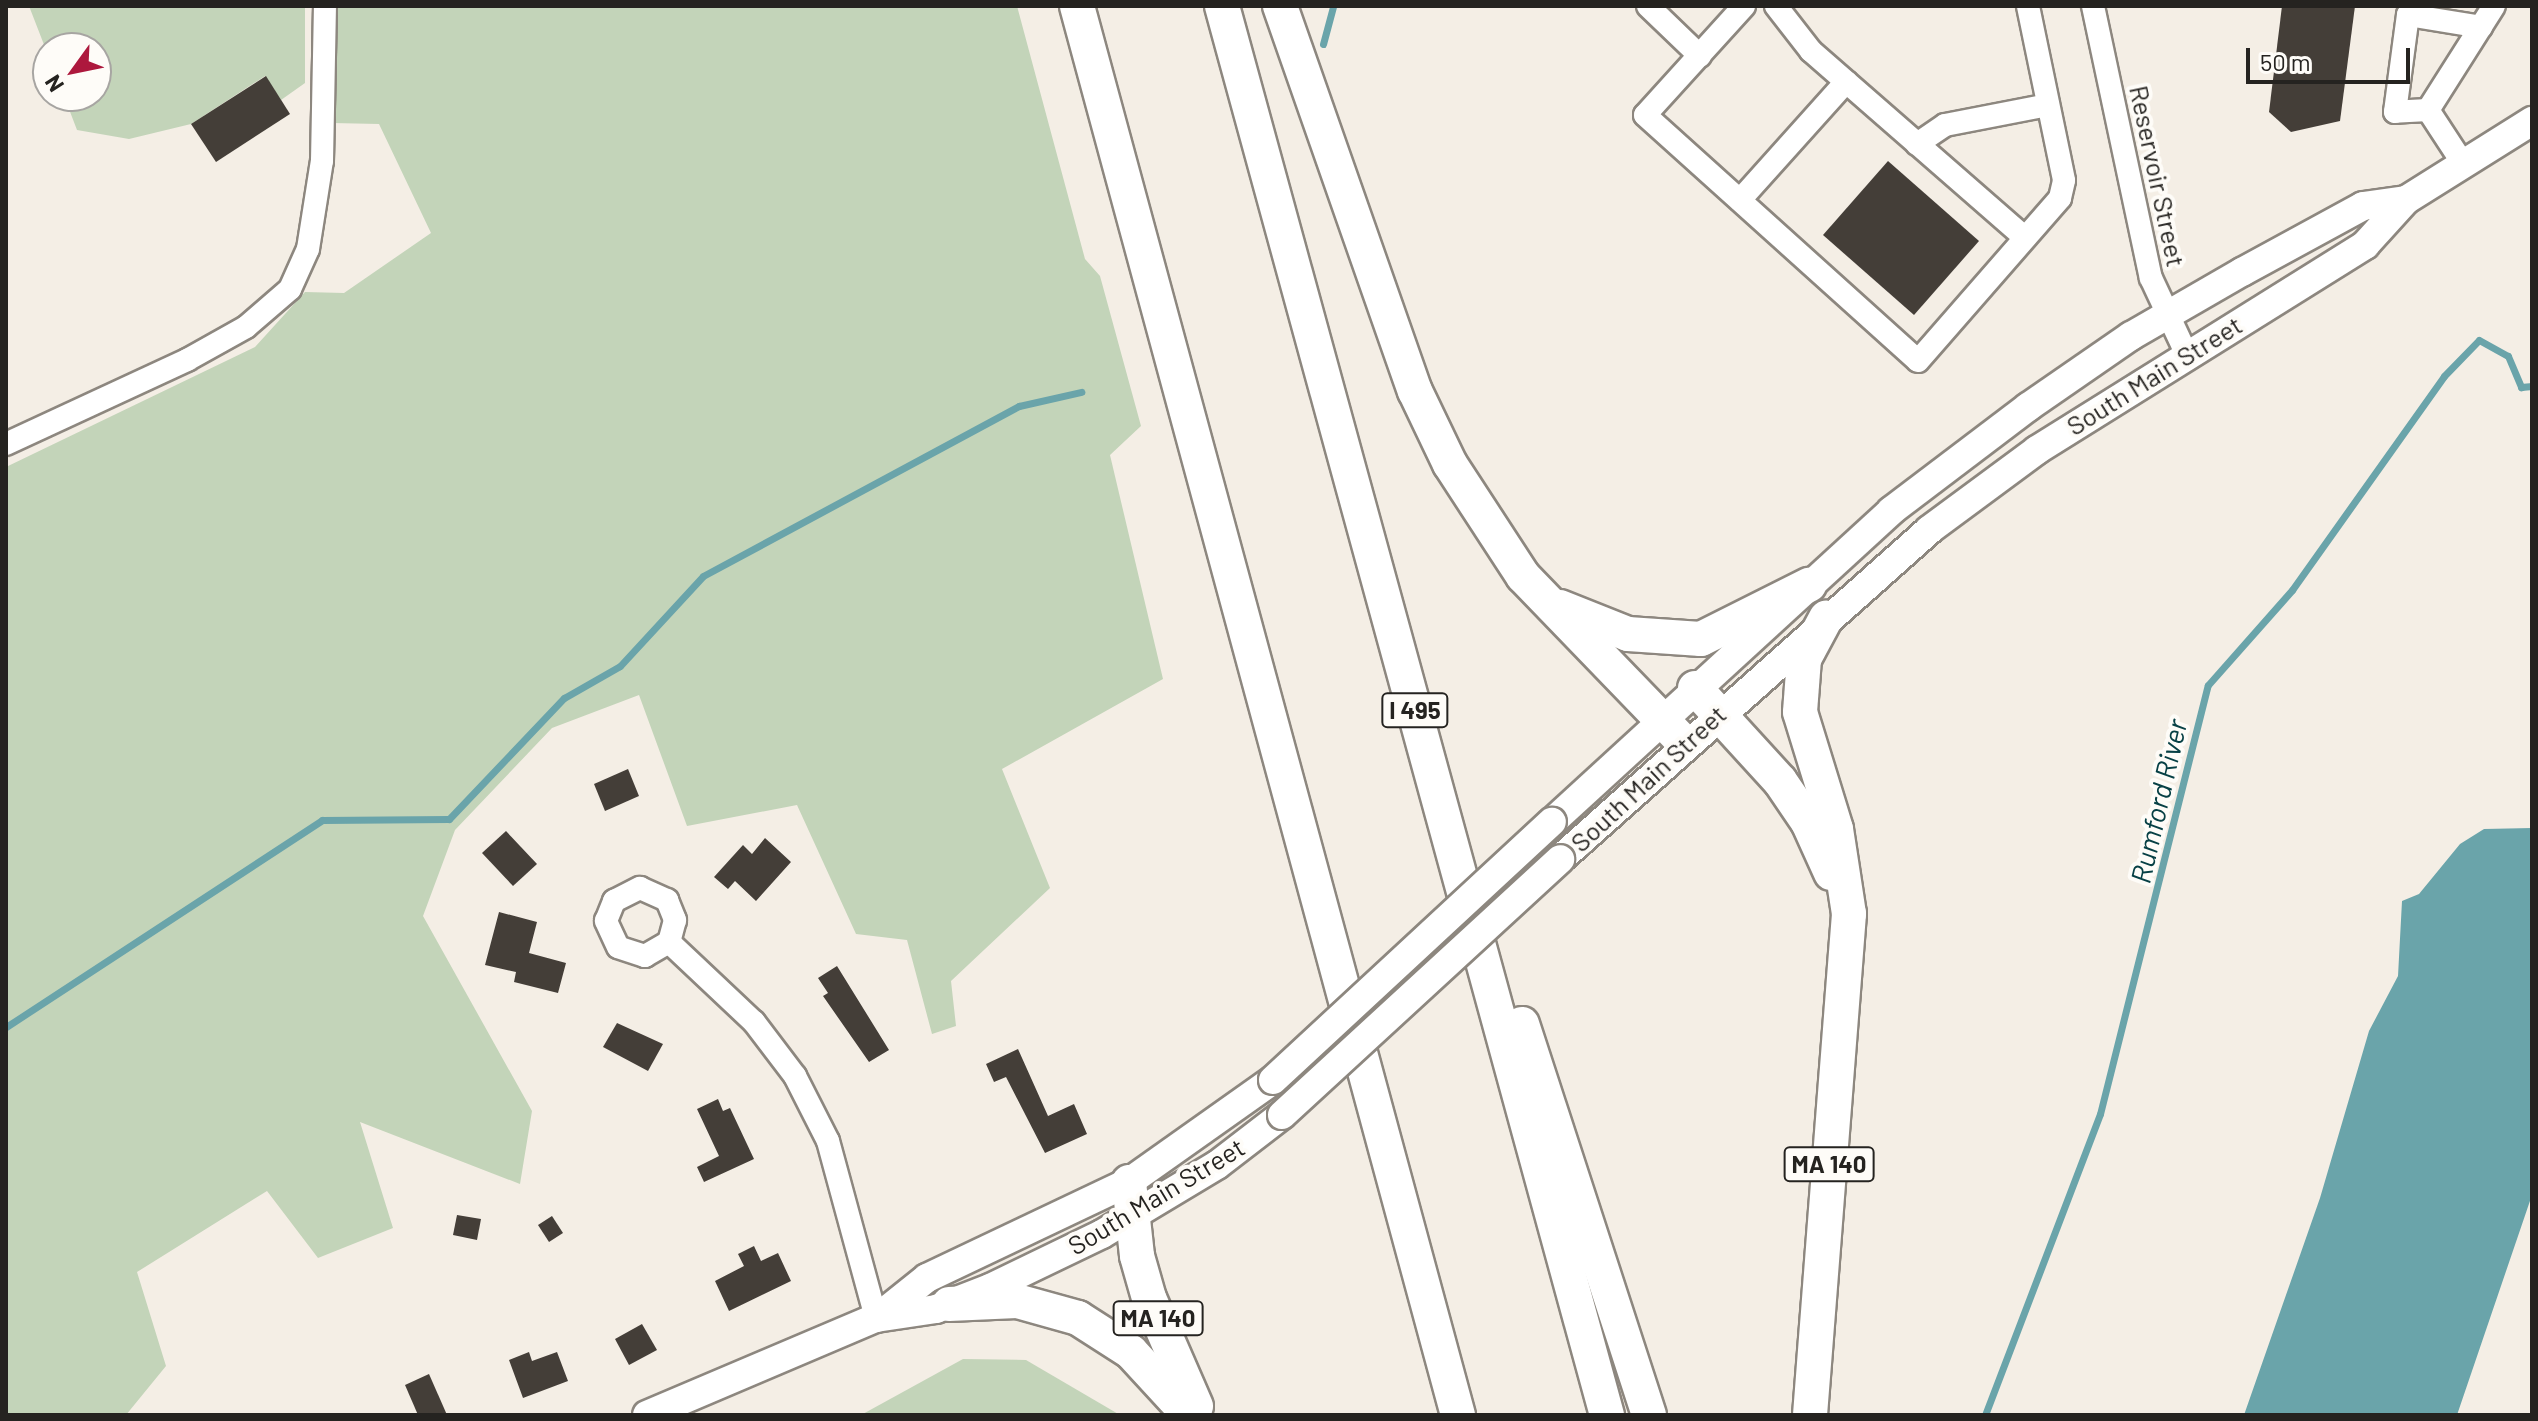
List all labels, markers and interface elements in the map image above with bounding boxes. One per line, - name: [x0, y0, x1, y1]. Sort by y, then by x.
- north arrow: [32, 32, 112, 112]
- scale bar: [2250, 32, 2414, 82]
- text: 50 m: [2260, 47, 2311, 76]
- text: N: [39, 71, 68, 97]
- street label: Reservoir Street: [2124, 83, 2192, 269]
- street label: South Main Street: [2061, 309, 2247, 441]
- road number: I 495: [1381, 690, 1449, 730]
- street label: South Main Street: [1564, 698, 1732, 858]
- water label: Rumford River: [2123, 716, 2193, 886]
- street label: South Main Street: [1062, 1131, 1250, 1261]
- road number: MA 140: [1783, 1144, 1875, 1184]
- road number: MA 140: [1112, 1298, 1204, 1338]

